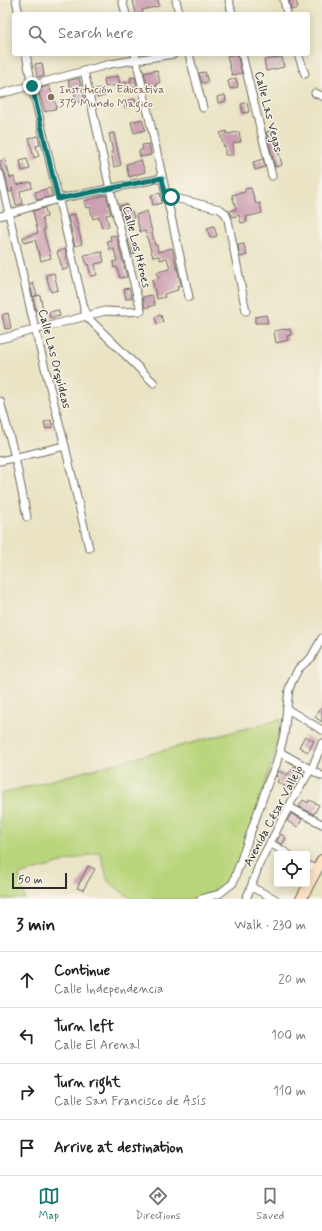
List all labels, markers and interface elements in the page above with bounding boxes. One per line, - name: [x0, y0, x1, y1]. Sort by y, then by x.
- search box: [12, 12, 310, 56]
- icon: search: [26, 23, 48, 45]
- text: Search here: [58, 24, 134, 44]
- street label: Calle Las Vegas: [250, 70, 286, 154]
- route end: [23, 77, 41, 95]
- place label: Institución Educativa 379 Mundo Magico: [59, 82, 164, 113]
- marker: Institución Educativa 379 Mundo Magico: [46, 92, 56, 102]
- route start: [162, 188, 180, 206]
- street label: Calle Los Héroes: [118, 205, 154, 290]
- street label: Calle Las Orquídeas: [34, 307, 74, 411]
- street label: Avenida César Vallejo: [241, 763, 307, 869]
- map controls: [274, 851, 310, 887]
- button: locate: [274, 851, 310, 887]
- scale bar: [12, 871, 67, 890]
- text: 50 m: [18, 873, 43, 887]
- text: 3 min: [16, 914, 55, 936]
- text: Walk · 230 m: [234, 917, 306, 934]
- text: Continue: [54, 961, 110, 981]
- icon: ahead: [16, 969, 38, 991]
- text: 20 m: [278, 971, 306, 988]
- text: Calle Independencia: [54, 981, 163, 998]
- text: Turn left: [54, 1017, 114, 1037]
- icon: left: [16, 1025, 38, 1047]
- text: 100 m: [271, 1027, 306, 1044]
- text: Calle El Arenal: [54, 1037, 140, 1054]
- text: Turn right: [54, 1073, 121, 1093]
- icon: right: [16, 1081, 38, 1103]
- text: 110 m: [273, 1083, 306, 1100]
- text: Calle San Francisco de Asís: [54, 1093, 206, 1110]
- icon: arrive: [16, 1137, 38, 1159]
- text: Arrive at destination: [54, 1138, 183, 1158]
- tab: Map: [38, 1185, 60, 1223]
- tab: Directions: [135, 1185, 181, 1223]
- tab: Saved: [256, 1185, 284, 1223]

